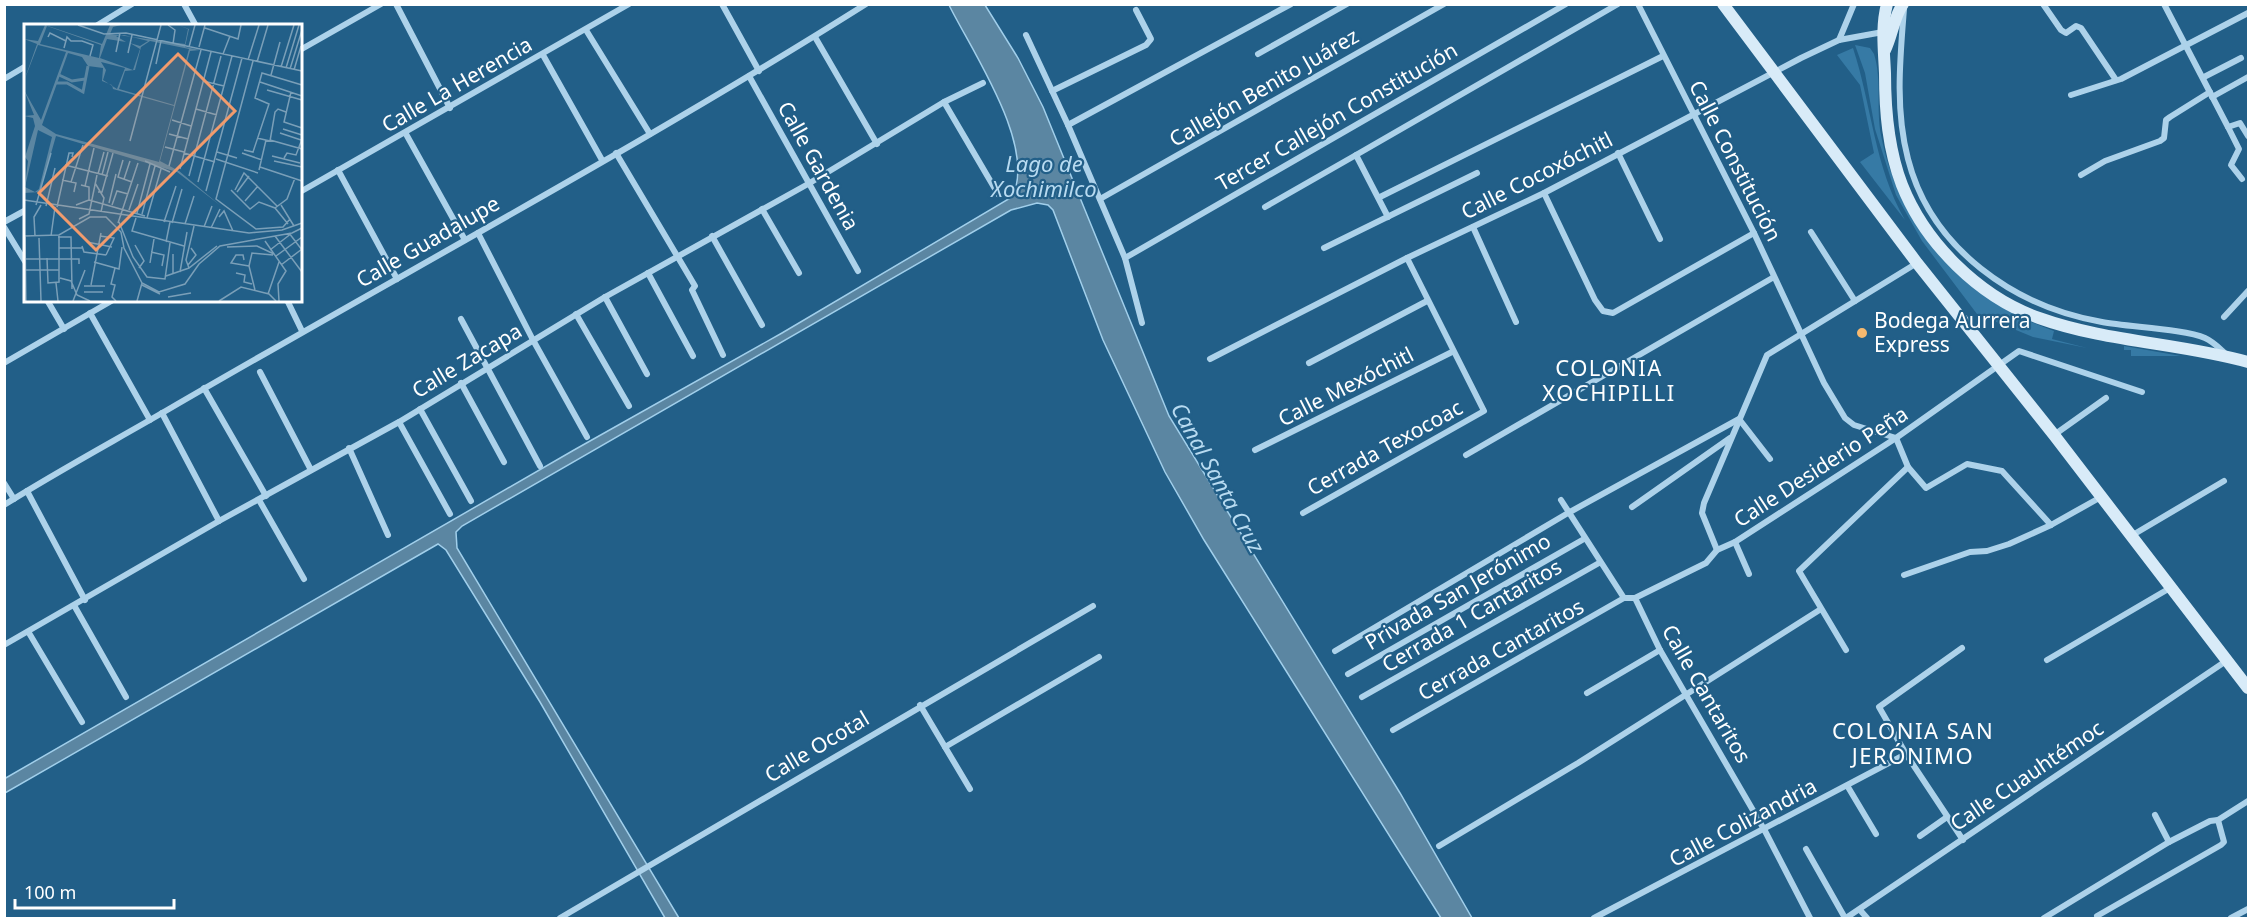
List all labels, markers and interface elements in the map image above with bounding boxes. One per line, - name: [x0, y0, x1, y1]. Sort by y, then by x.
- street label: Callejón Benito Juárez: [1164, 21, 1363, 153]
- inset map: [24, 24, 302, 302]
- street label: Calle La Herencia: [376, 30, 537, 139]
- street label: Tercer Callejón Constitución: [1211, 35, 1462, 197]
- street label: Calle Constitución: [1683, 75, 1789, 246]
- street label: Calle Gardenia: [772, 96, 866, 235]
- street label: Calle Cocoxóchitl: [1456, 125, 1617, 225]
- water label: Lago de Xochimilco: [989, 148, 1097, 203]
- street label: Calle Guadalupe: [351, 189, 504, 294]
- place label: Bodega Aurrera Express: [1874, 306, 2030, 358]
- street label: Calle Zacapa: [406, 316, 527, 404]
- marker: Bodega Aurrera Express: [1855, 326, 1869, 340]
- street label: Calle Mexóchitl: [1273, 340, 1418, 432]
- district label: COLONIA XOCHIPILLI: [1542, 352, 1676, 407]
- street label: Cerrada Texocoac: [1302, 393, 1467, 501]
- water label: Canal Santa Cruz: [1165, 397, 1273, 558]
- street label: Calle Desiderio Peña: [1728, 399, 1913, 533]
- street label: Privada San Jerónimo: [1359, 526, 1556, 656]
- street label: Cerrada 1 Cantaritos: [1376, 552, 1567, 678]
- street label: Cerrada Cantaritos: [1412, 592, 1589, 706]
- street label: Calle Cantaritos: [1656, 619, 1758, 768]
- street label: Calle Ocotal: [759, 704, 874, 788]
- street label: Calle Cuauhtémoc: [1944, 714, 2108, 837]
- district label: COLONIA SAN JERÓNIMO: [1832, 715, 1994, 770]
- street label: Calle Colizandria: [1664, 771, 1821, 873]
- scale bar: [15, 872, 174, 910]
- text: 100 m: [24, 880, 76, 904]

